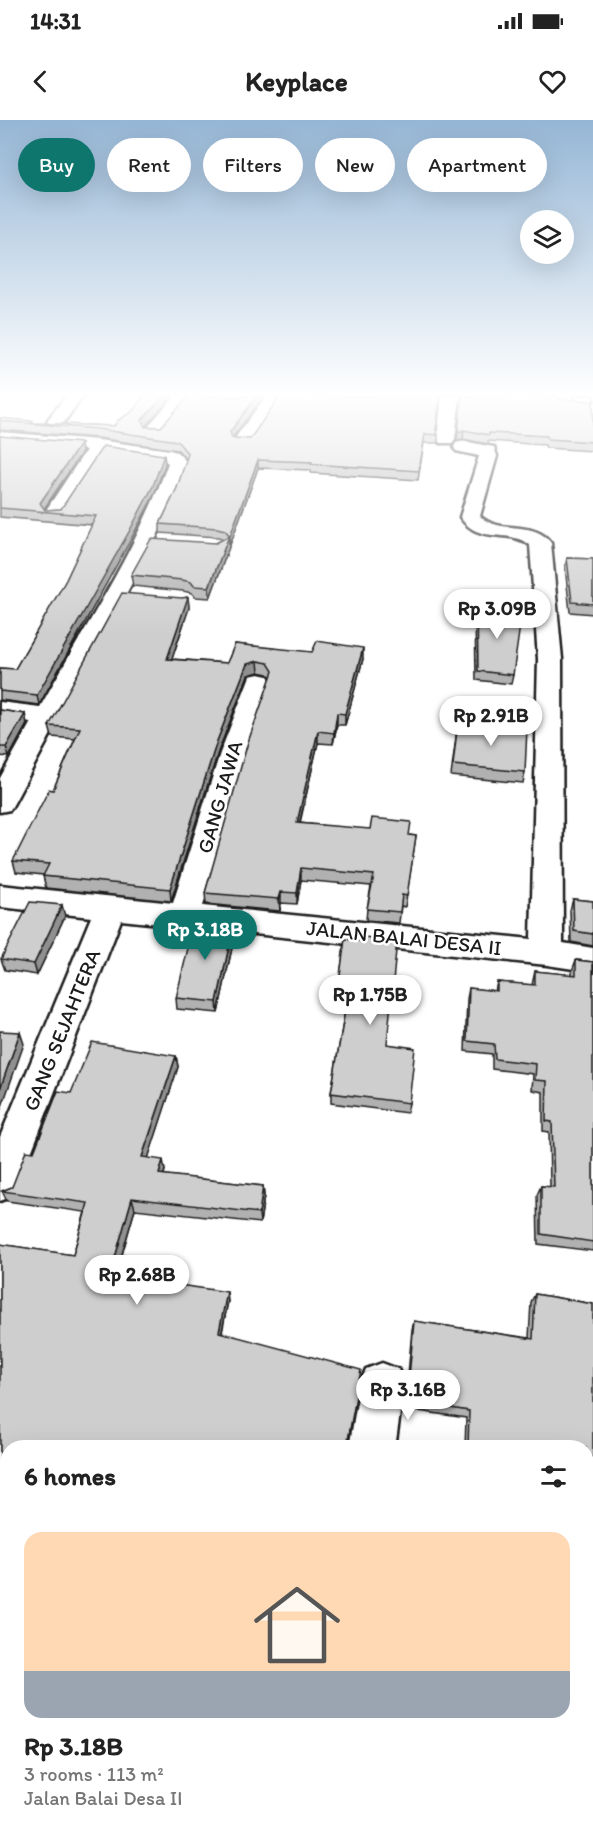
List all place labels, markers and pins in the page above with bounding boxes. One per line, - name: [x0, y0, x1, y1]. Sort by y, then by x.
- pin: Rp 3.09B: [435, 589, 559, 640]
- pin: Rp 2.91B: [429, 696, 553, 747]
- pin: Rp 3.18B: [143, 910, 267, 961]
- pin: Rp 1.75B: [308, 975, 432, 1026]
- pin: Rp 2.68B: [75, 1255, 199, 1306]
- pin: Rp 3.16B: [346, 1370, 470, 1421]

